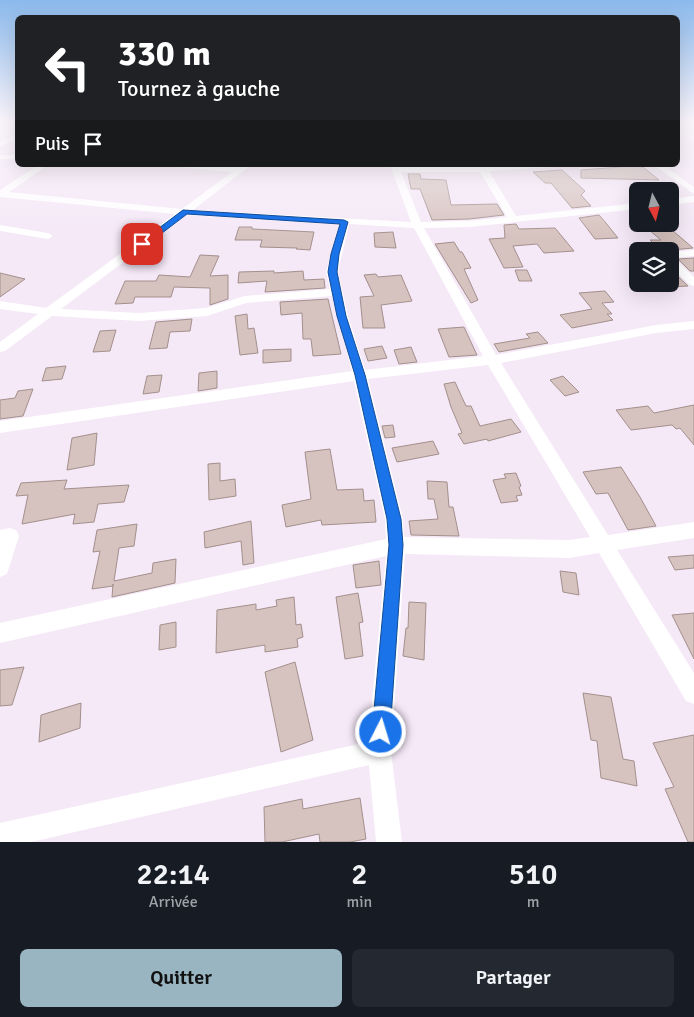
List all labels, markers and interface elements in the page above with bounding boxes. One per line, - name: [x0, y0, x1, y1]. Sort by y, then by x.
- text: 330 m: [118, 32, 211, 75]
- icon: left: [35, 35, 100, 100]
- text: Tournez à gauche: [118, 75, 280, 102]
- icon: arrive: [79, 130, 107, 158]
- text: Puis: [35, 132, 69, 156]
- north arrow: [629, 182, 679, 232]
- map controls: [629, 182, 679, 292]
- pin: [121, 223, 163, 265]
- icon: arrive: [128, 230, 156, 258]
- button: layers: [629, 242, 679, 292]
- position arrow: [354, 705, 406, 757]
- text: 22:14: [137, 856, 210, 893]
- text: 2: [351, 856, 367, 893]
- text: 510: [509, 856, 557, 893]
- text: Arrivée: [149, 892, 198, 912]
- text: min: [346, 892, 372, 912]
- text: m: [527, 892, 539, 912]
- button: Quitter: [20, 949, 342, 1007]
- button: Partager: [352, 949, 674, 1007]

